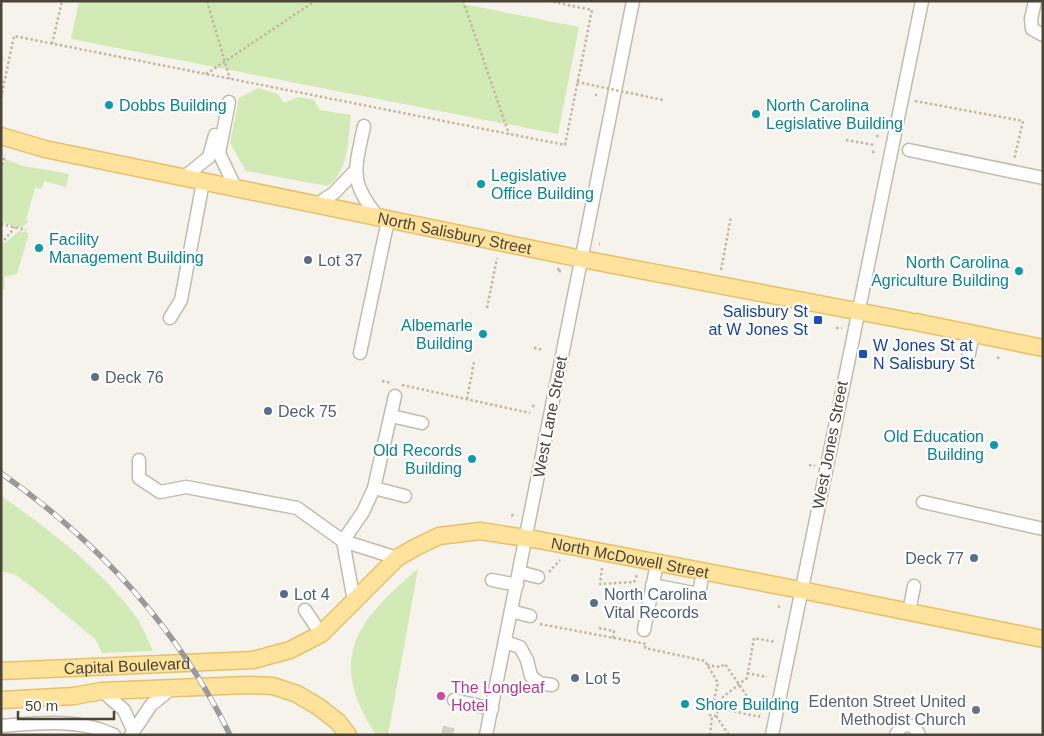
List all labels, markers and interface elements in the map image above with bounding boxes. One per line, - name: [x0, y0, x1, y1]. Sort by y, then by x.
- place label: Dobbs Building: [119, 97, 227, 114]
- place label: North Carolina Legislative Building: [766, 97, 903, 132]
- marker: Dobbs Building: [103, 99, 115, 111]
- marker: North Carolina Legislative Building: [750, 108, 762, 120]
- place label: Legislative Office Building: [491, 167, 594, 202]
- marker: Legislative Office Building: [475, 178, 487, 190]
- street label: North Salisbury Street: [376, 209, 534, 257]
- place label: Facility Management Building: [49, 231, 204, 266]
- marker: Facility Management Building: [33, 242, 45, 254]
- place label: Lot 37: [318, 252, 363, 269]
- marker: Lot 37: [302, 254, 314, 266]
- place label: North Carolina Agriculture Building: [871, 254, 1009, 289]
- marker: North Carolina Agriculture Building: [1013, 265, 1025, 277]
- place label: Salisbury St at W Jones St: [708, 303, 809, 338]
- marker: Salisbury St at W Jones St: [812, 314, 824, 326]
- place label: Albemarle Building: [401, 317, 473, 352]
- marker: Albemarle Building: [477, 328, 489, 340]
- place label: W Jones St at N Salisbury St: [873, 337, 975, 372]
- marker: W Jones St at N Salisbury St: [857, 348, 869, 360]
- street label: West Lane Street: [530, 354, 570, 479]
- place label: Deck 76: [105, 369, 164, 386]
- marker: Deck 76: [89, 371, 101, 383]
- street label: West Jones Street: [809, 379, 851, 511]
- place label: Deck 75: [278, 403, 337, 420]
- marker: Deck 75: [262, 405, 274, 417]
- place label: Old Education Building: [883, 428, 984, 463]
- marker: Old Education Building: [988, 439, 1000, 451]
- place label: Old Records Building: [373, 442, 462, 477]
- marker: Old Records Building: [466, 453, 478, 465]
- street label: North McDowell Street: [550, 534, 711, 581]
- place label: Deck 77: [905, 550, 964, 567]
- marker: Deck 77: [968, 552, 980, 564]
- place label: Lot 4: [294, 586, 330, 603]
- place label: North Carolina Vital Records: [604, 586, 707, 621]
- marker: Lot 4: [278, 588, 290, 600]
- marker: North Carolina Vital Records: [588, 597, 600, 609]
- street label: Capital Boulevard: [63, 654, 190, 677]
- place label: Lot 5: [585, 670, 621, 687]
- marker: Lot 5: [569, 672, 581, 684]
- place label: The Longleaf Hotel: [451, 679, 545, 714]
- scale bar: [18, 688, 114, 720]
- marker: The Longleaf Hotel: [435, 690, 447, 702]
- place label: Edenton Street United Methodist Church: [809, 693, 966, 728]
- place label: Shore Building: [695, 696, 799, 713]
- text: 50 m: [25, 697, 58, 714]
- marker: Shore Building: [679, 698, 691, 710]
- marker: Edenton Street United Methodist Church: [970, 704, 982, 716]

